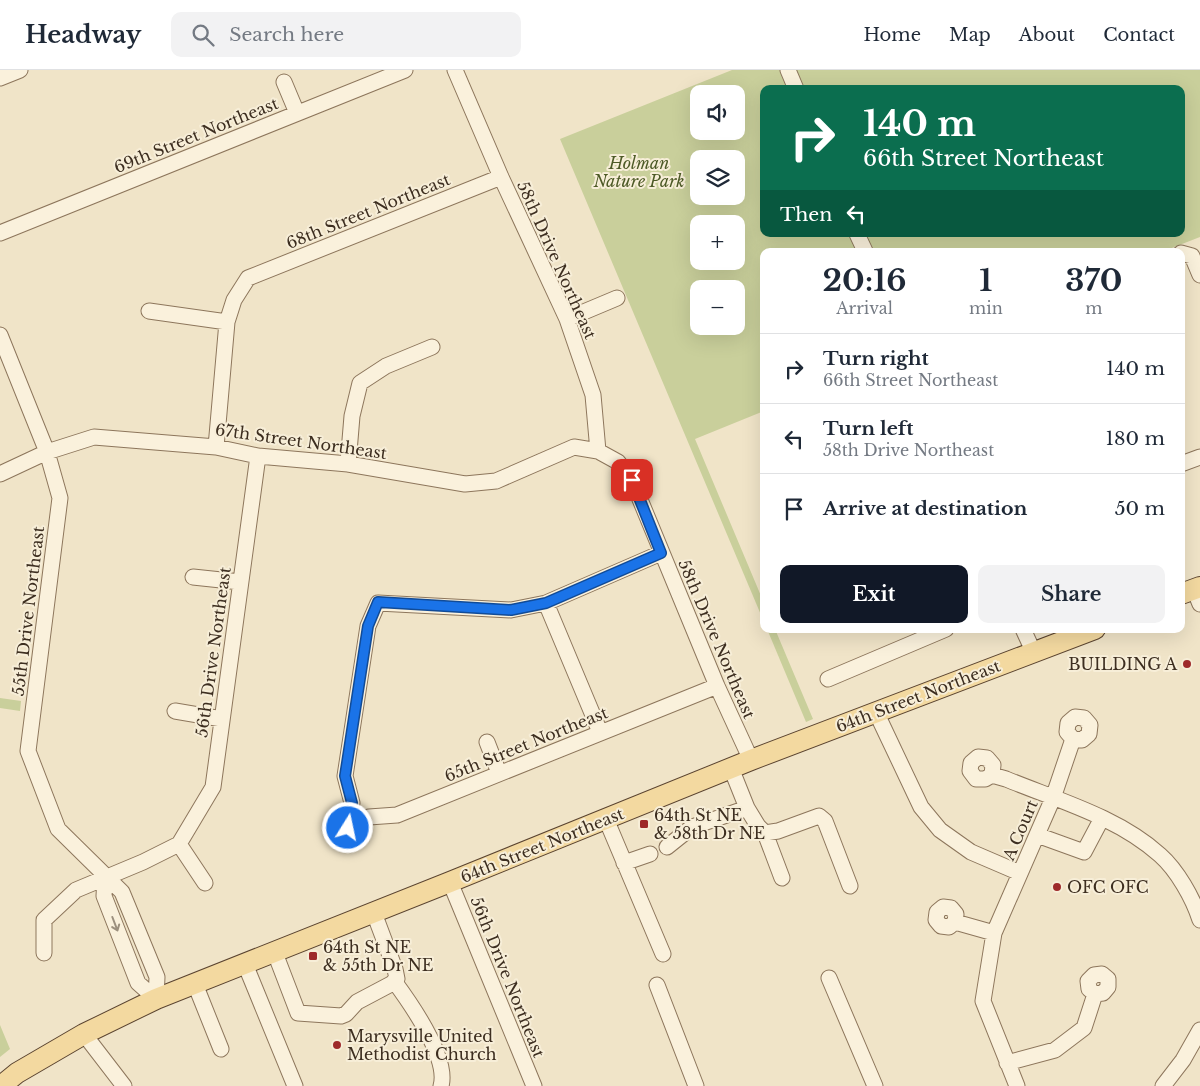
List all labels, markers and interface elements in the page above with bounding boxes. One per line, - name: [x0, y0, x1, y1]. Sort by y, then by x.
- search box: [171, 12, 521, 57]
- text: Headway: [25, 20, 141, 49]
- icon: search: [189, 21, 217, 49]
- text: Search here: [229, 23, 344, 46]
- text: Home: [863, 24, 921, 46]
- text: Map: [949, 24, 991, 46]
- text: About: [1019, 24, 1075, 46]
- text: Contact: [1103, 24, 1175, 46]
- map controls: [690, 85, 745, 335]
- button: sound: [690, 85, 745, 140]
- street label: 69th Street Northeast: [111, 93, 281, 177]
- text: 140 m: [863, 102, 976, 145]
- icon: right: [780, 105, 845, 170]
- text: 66th Street Northeast: [863, 145, 1104, 172]
- button: layers: [690, 150, 745, 205]
- park label: Holman Nature Park: [592, 153, 685, 191]
- street label: 68th Street Northeast: [283, 169, 453, 253]
- street label: 58th Drive Northeast: [513, 178, 601, 342]
- icon: left: [842, 200, 870, 228]
- text: Then: [780, 203, 832, 226]
- button: +: [690, 215, 745, 270]
- text: 20:16: [823, 262, 907, 299]
- text: 1: [979, 262, 992, 299]
- text: 370: [1065, 262, 1122, 299]
- button: −: [690, 280, 745, 335]
- text: Arrival: [836, 298, 893, 318]
- text: min: [969, 298, 1003, 318]
- text: m: [1085, 298, 1102, 318]
- text: Turn right: [823, 347, 929, 370]
- icon: right: [780, 355, 808, 383]
- text: 140 m: [1106, 357, 1165, 380]
- text: 66th Street Northeast: [823, 370, 998, 390]
- text: Turn left: [823, 417, 914, 440]
- street label: 67th Street Northeast: [214, 419, 388, 463]
- icon: left: [780, 425, 808, 453]
- text: 180 m: [1106, 427, 1165, 450]
- text: 58th Drive Northeast: [823, 440, 994, 460]
- pin: [611, 459, 653, 501]
- icon: arrive: [618, 466, 646, 494]
- icon: arrive: [780, 495, 808, 523]
- text: Arrive at destination: [823, 497, 1027, 520]
- text: 50 m: [1115, 497, 1165, 520]
- street label: 55th Drive Northeast: [8, 525, 48, 697]
- street label: 58th Drive Northeast: [674, 556, 760, 722]
- button: Exit: [780, 565, 968, 623]
- button: Share: [978, 565, 1165, 623]
- street label: 56th Drive Northeast: [191, 566, 235, 738]
- place label: BUILDING A: [1068, 654, 1178, 674]
- street label: 64th Street Northeast: [833, 655, 1003, 737]
- marker: BUILDING A: [1181, 658, 1193, 670]
- street label: 65th Street Northeast: [442, 702, 610, 786]
- street label: A Court: [998, 797, 1042, 864]
- position arrow: [321, 801, 373, 853]
- street label: 64th Street Northeast: [457, 803, 627, 887]
- place label: 64th St NE & 58th Dr NE: [654, 805, 765, 843]
- marker: 64th St NE & 58th Dr NE: [638, 818, 650, 830]
- place label: OFC OFC: [1067, 877, 1149, 897]
- marker: OFC OFC: [1051, 881, 1063, 893]
- street label: 56th Drive Northeast: [467, 894, 549, 1060]
- one-way arrow: [111, 916, 120, 931]
- place label: 64th St NE & 55th Dr NE: [323, 937, 433, 975]
- marker: 64th St NE & 55th Dr NE: [307, 950, 319, 962]
- place label: Marysville United Methodist Church: [347, 1026, 497, 1064]
- marker: Marysville United Methodist Church: [331, 1039, 343, 1051]

